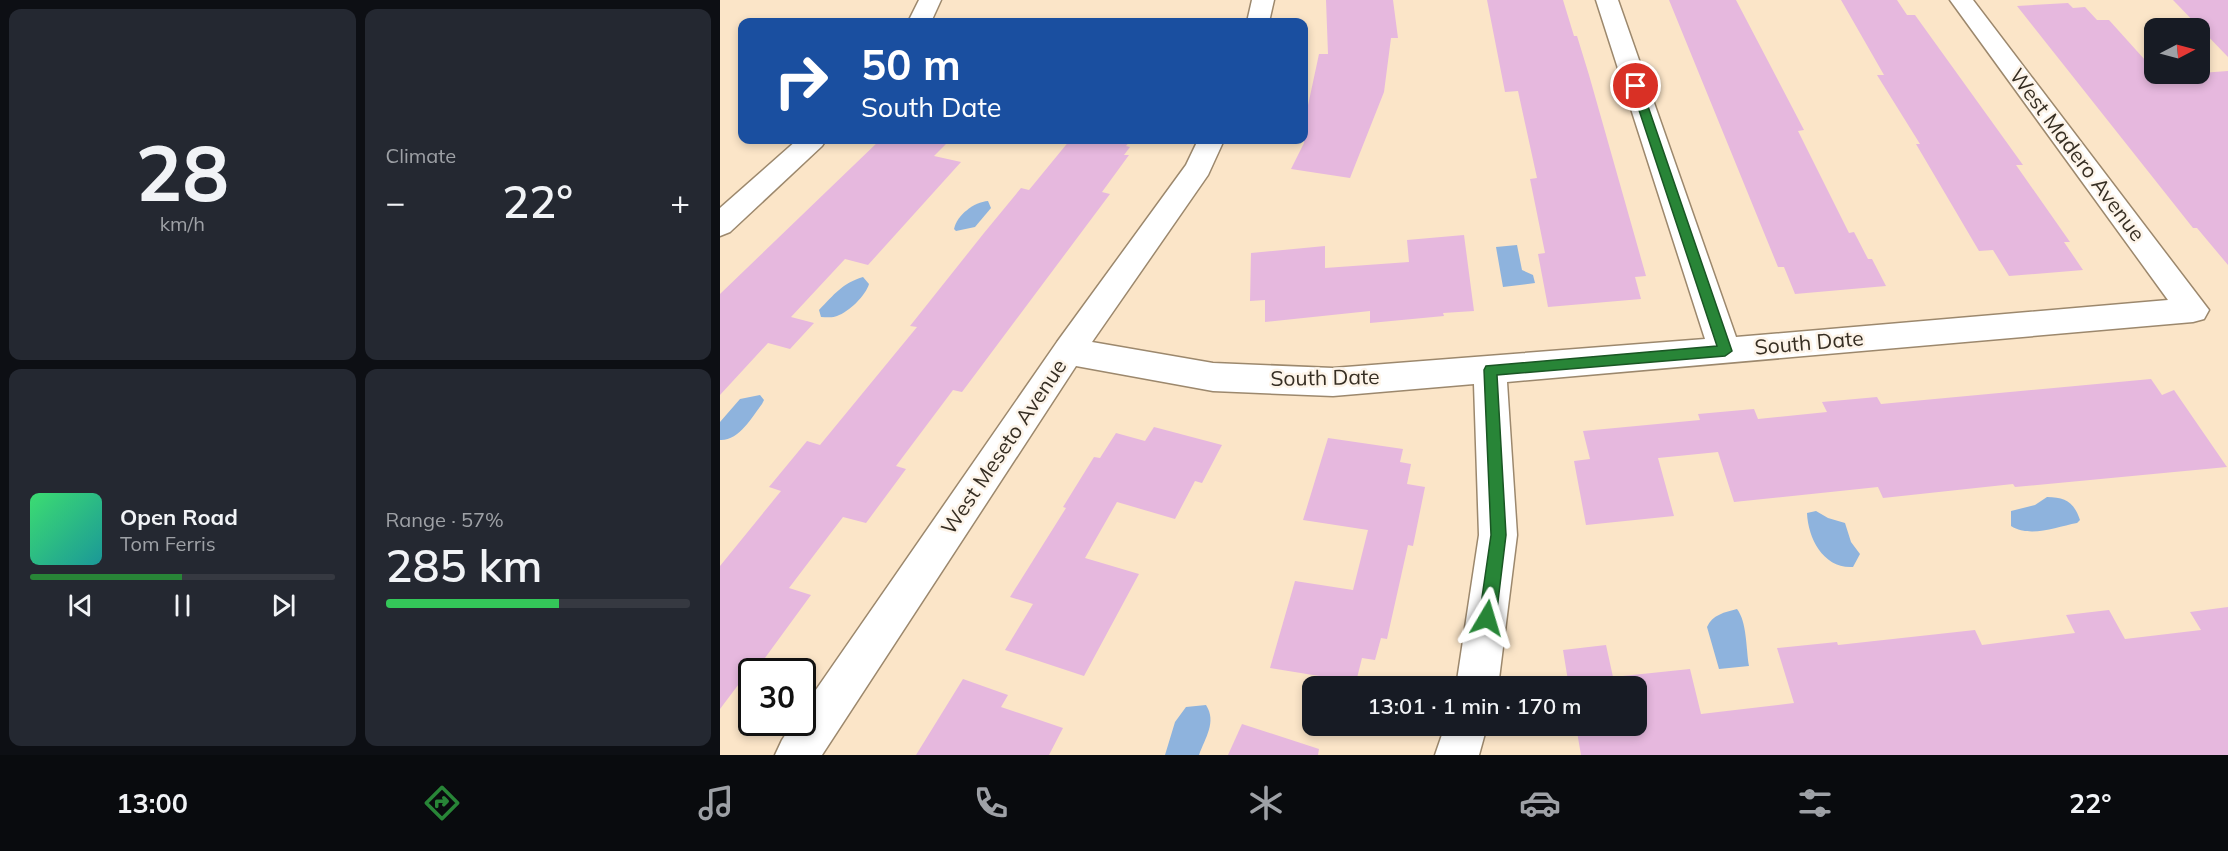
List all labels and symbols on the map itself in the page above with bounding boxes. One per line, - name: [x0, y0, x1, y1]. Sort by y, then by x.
- north arrow: [2144, 18, 2210, 84]
- pin: [1610, 60, 1661, 111]
- street label: West Madero Avenue: [2004, 63, 2151, 246]
- street label: South Date: [1753, 324, 1864, 360]
- street label: West Meseto Avenue: [935, 354, 1071, 539]
- street label: South Date: [1270, 363, 1380, 391]
- position arrow: [1455, 586, 1519, 650]
- speed limit sign: 30: [738, 658, 816, 736]

